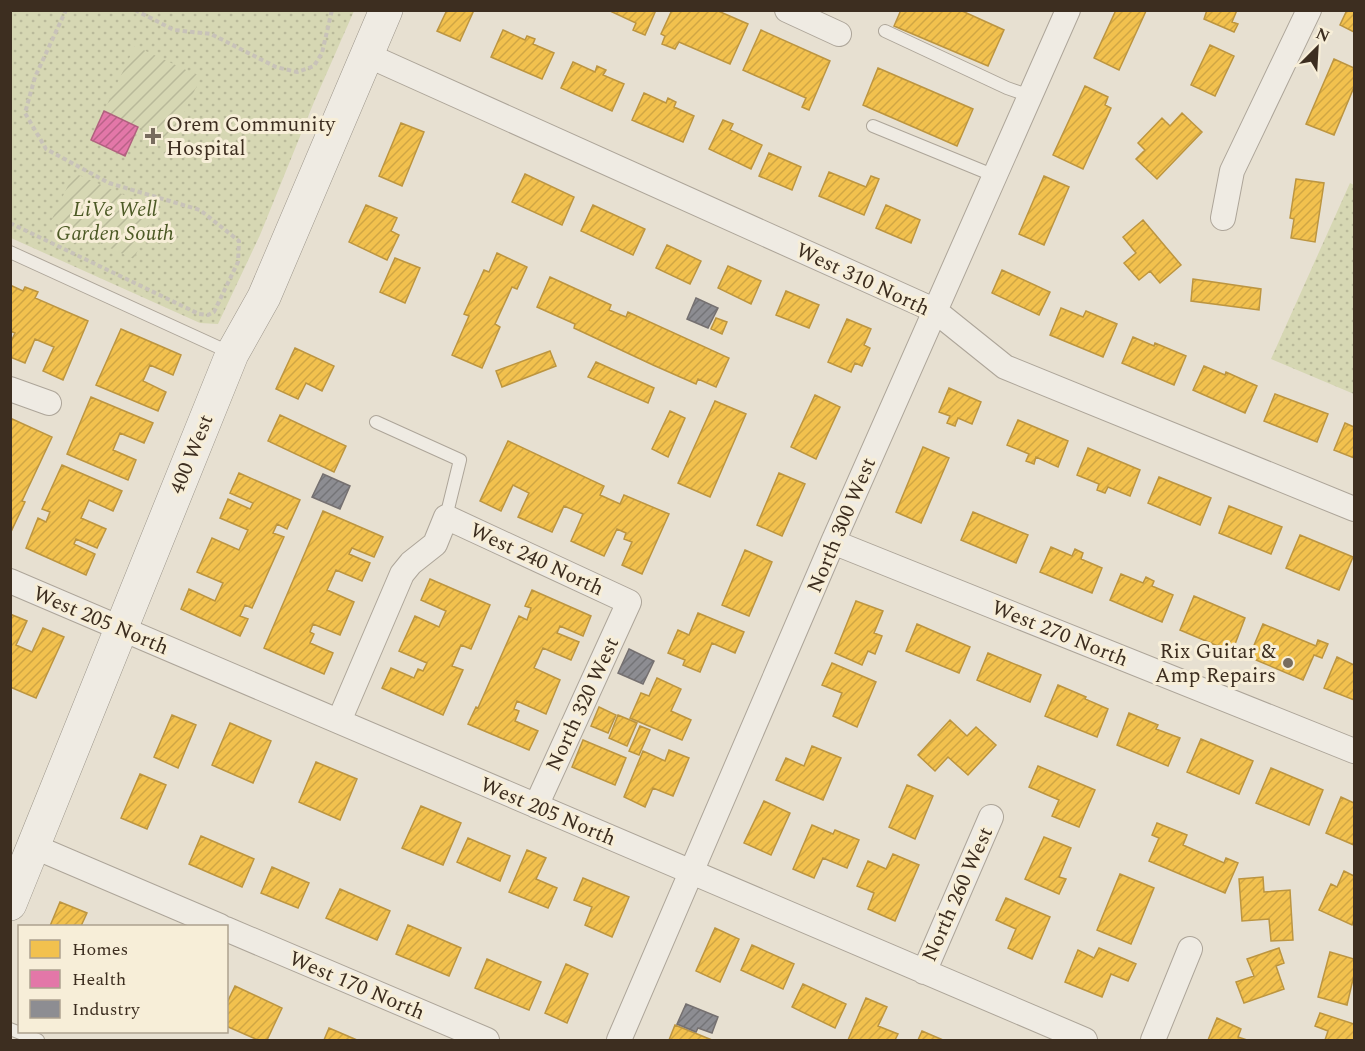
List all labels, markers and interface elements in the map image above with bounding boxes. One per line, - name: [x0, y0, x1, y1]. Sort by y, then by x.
- north arrow: [1287, 18, 1347, 78]
- text: N: [1312, 22, 1334, 49]
- place label: Orem Community Hospital: [166, 109, 336, 165]
- marker: Orem Community Hospital: [144, 127, 162, 145]
- park label: LiVe Well Garden South: [56, 194, 174, 250]
- street label: West 310 North: [790, 235, 935, 325]
- street label: 400 West: [161, 410, 222, 499]
- street label: North 300 West: [799, 453, 885, 598]
- street label: West 240 North: [464, 515, 609, 605]
- street label: West 205 North: [28, 578, 173, 664]
- street label: West 270 North: [987, 592, 1133, 676]
- street label: North 320 West: [538, 632, 628, 777]
- place label: Rix Guitar & Amp Repairs: [1155, 636, 1276, 692]
- marker: Rix Guitar & Amp Repairs: [1281, 656, 1295, 670]
- street label: West 205 North: [475, 769, 620, 855]
- street label: North 260 West: [914, 822, 1002, 967]
- legend: [18, 925, 228, 1033]
- text: Homes: [72, 936, 128, 963]
- street label: West 170 North: [284, 943, 429, 1029]
- text: Health: [72, 966, 126, 993]
- text: Industry: [72, 996, 141, 1023]

